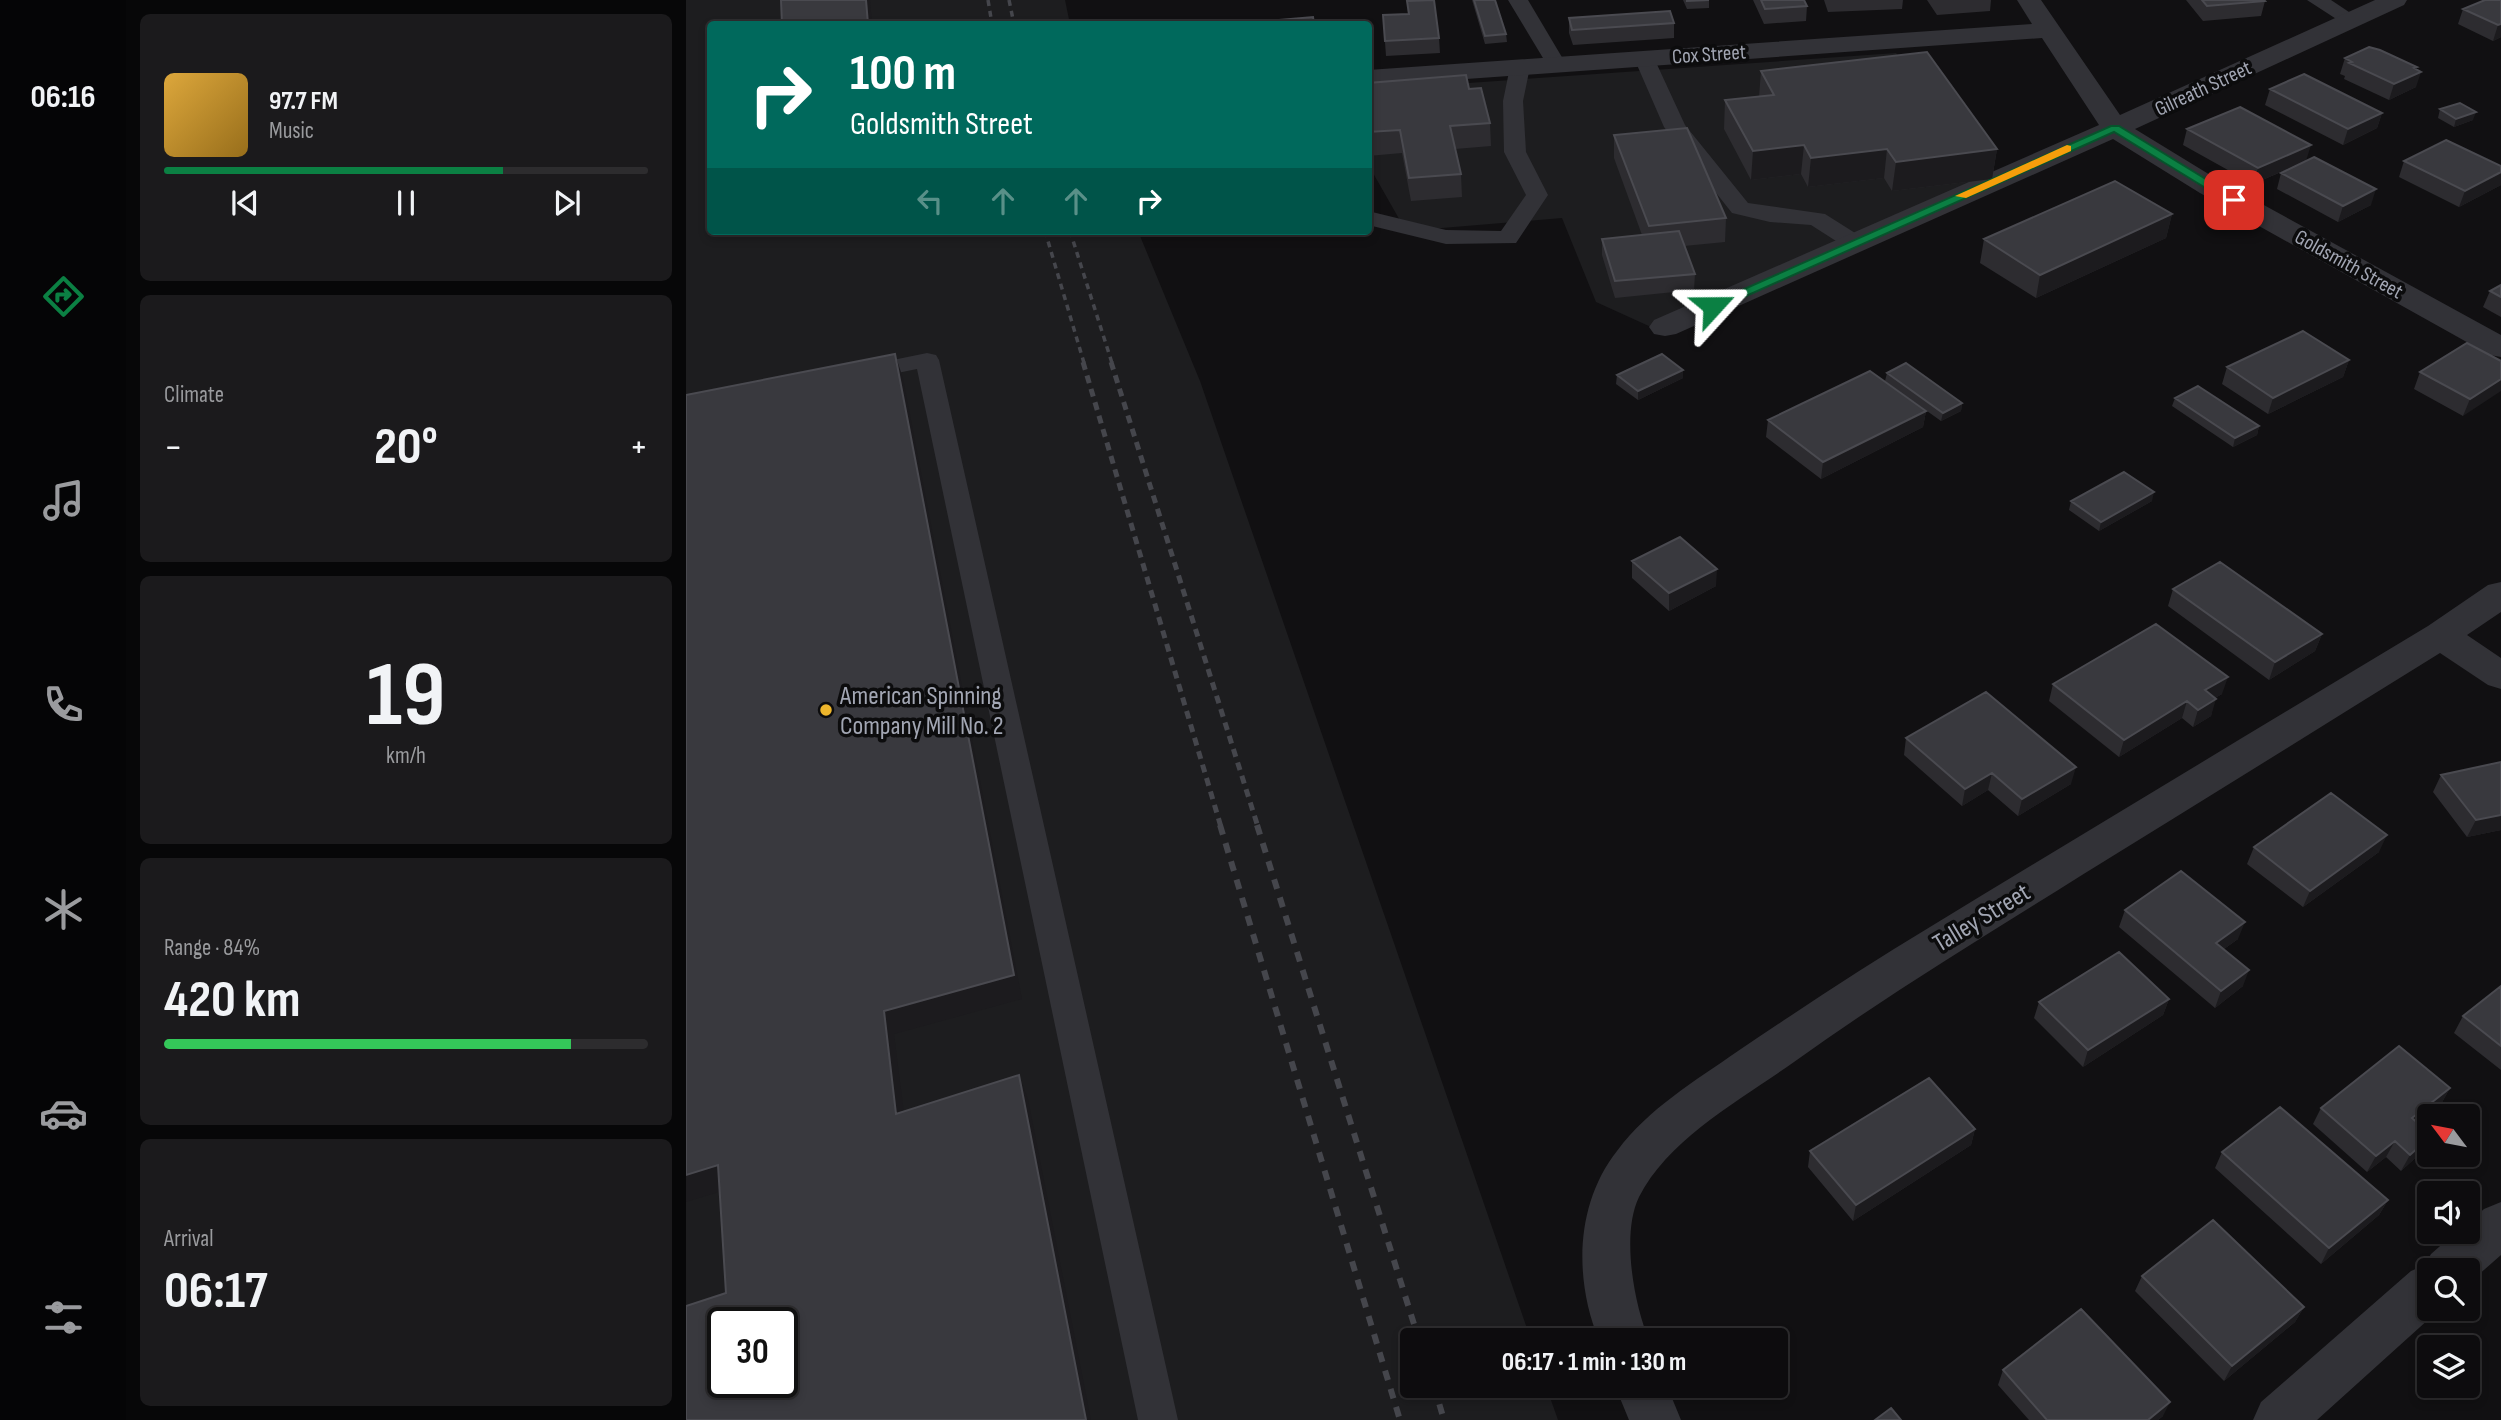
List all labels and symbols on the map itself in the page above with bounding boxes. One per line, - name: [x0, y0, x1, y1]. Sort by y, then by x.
- street label: Cox Street: [1671, 39, 1747, 70]
- street label: Gilreath Street: [2151, 55, 2255, 122]
- pin: [2204, 170, 2264, 230]
- street label: Goldsmith Street: [2290, 224, 2407, 304]
- position arrow: [1676, 269, 1750, 343]
- place label: American Spinning Company Mill No. 2: [839, 681, 1004, 742]
- marker: American Spinning Company Mill No. 2: [818, 702, 834, 718]
- street label: Talley Street: [1928, 877, 2036, 959]
- north arrow: [2417, 1104, 2480, 1167]
- speed limit sign: 30: [707, 1307, 798, 1398]

